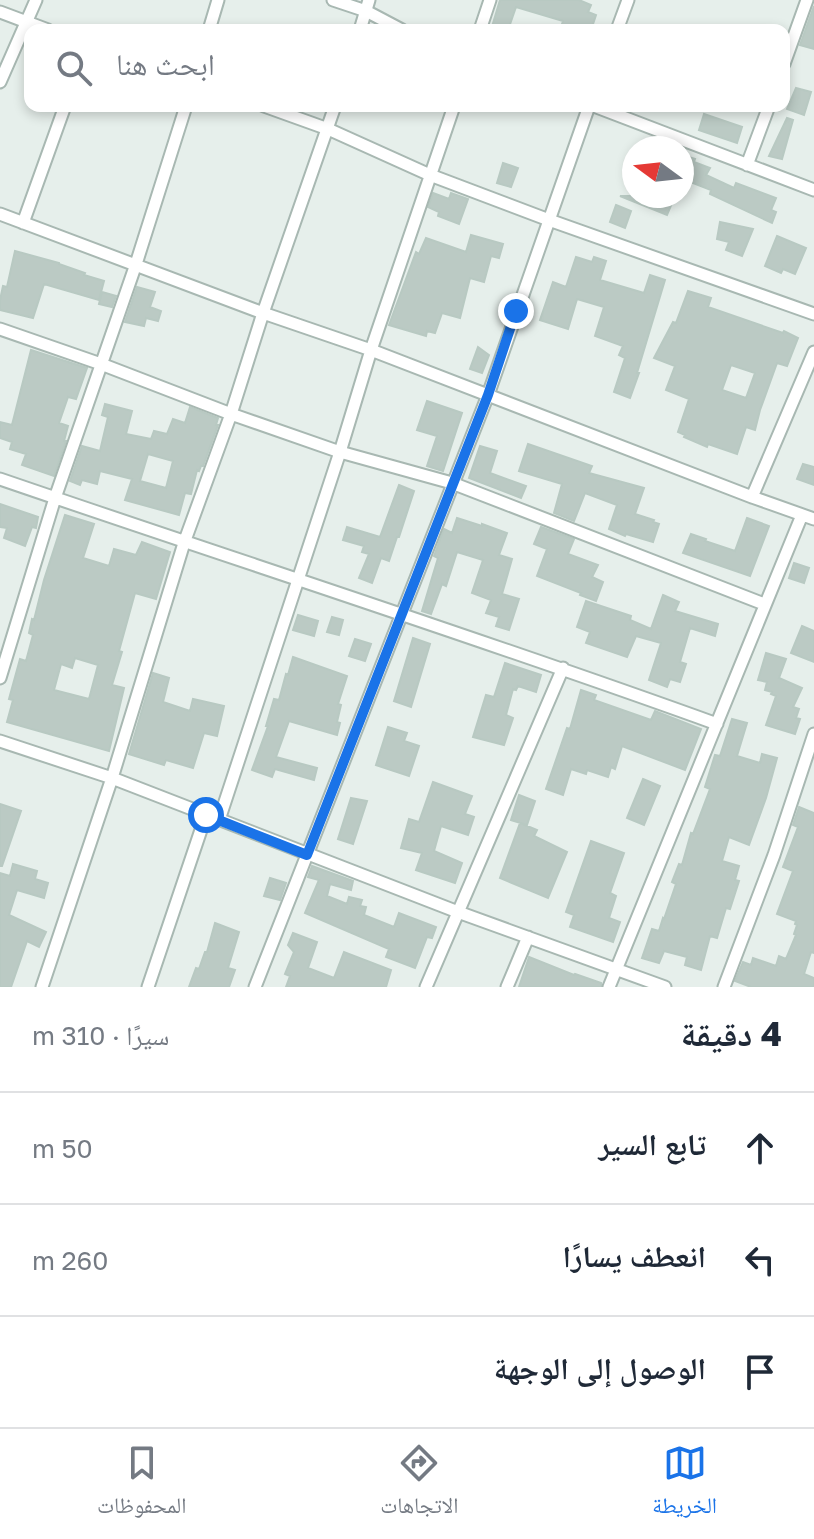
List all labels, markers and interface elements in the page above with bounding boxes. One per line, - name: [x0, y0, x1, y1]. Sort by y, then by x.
- search box: [24, 24, 790, 112]
- icon: search: [52, 46, 96, 90]
- text: ابحث هنا: [116, 46, 215, 82]
- north arrow: [622, 136, 694, 208]
- route end: [498, 293, 534, 329]
- route start: [188, 797, 224, 833]
- text: 4 دقيقة: [681, 1013, 782, 1053]
- text: سيرًا · 310 m: [32, 1020, 169, 1051]
- text: تابع السير: [598, 1126, 706, 1162]
- icon: ahead: [738, 1126, 782, 1170]
- text: 50 m: [32, 1133, 93, 1164]
- text: انعطف يسارًا: [562, 1238, 706, 1274]
- icon: left: [738, 1238, 782, 1282]
- text: 260 m: [32, 1245, 108, 1276]
- text: الوصول إلى الوجهة: [494, 1350, 706, 1386]
- icon: arrive: [738, 1350, 782, 1394]
- tab: المحفوظات: [97, 1441, 186, 1527]
- tab: الاتجاهات: [380, 1441, 458, 1527]
- tab: الخريطة: [652, 1441, 717, 1527]

